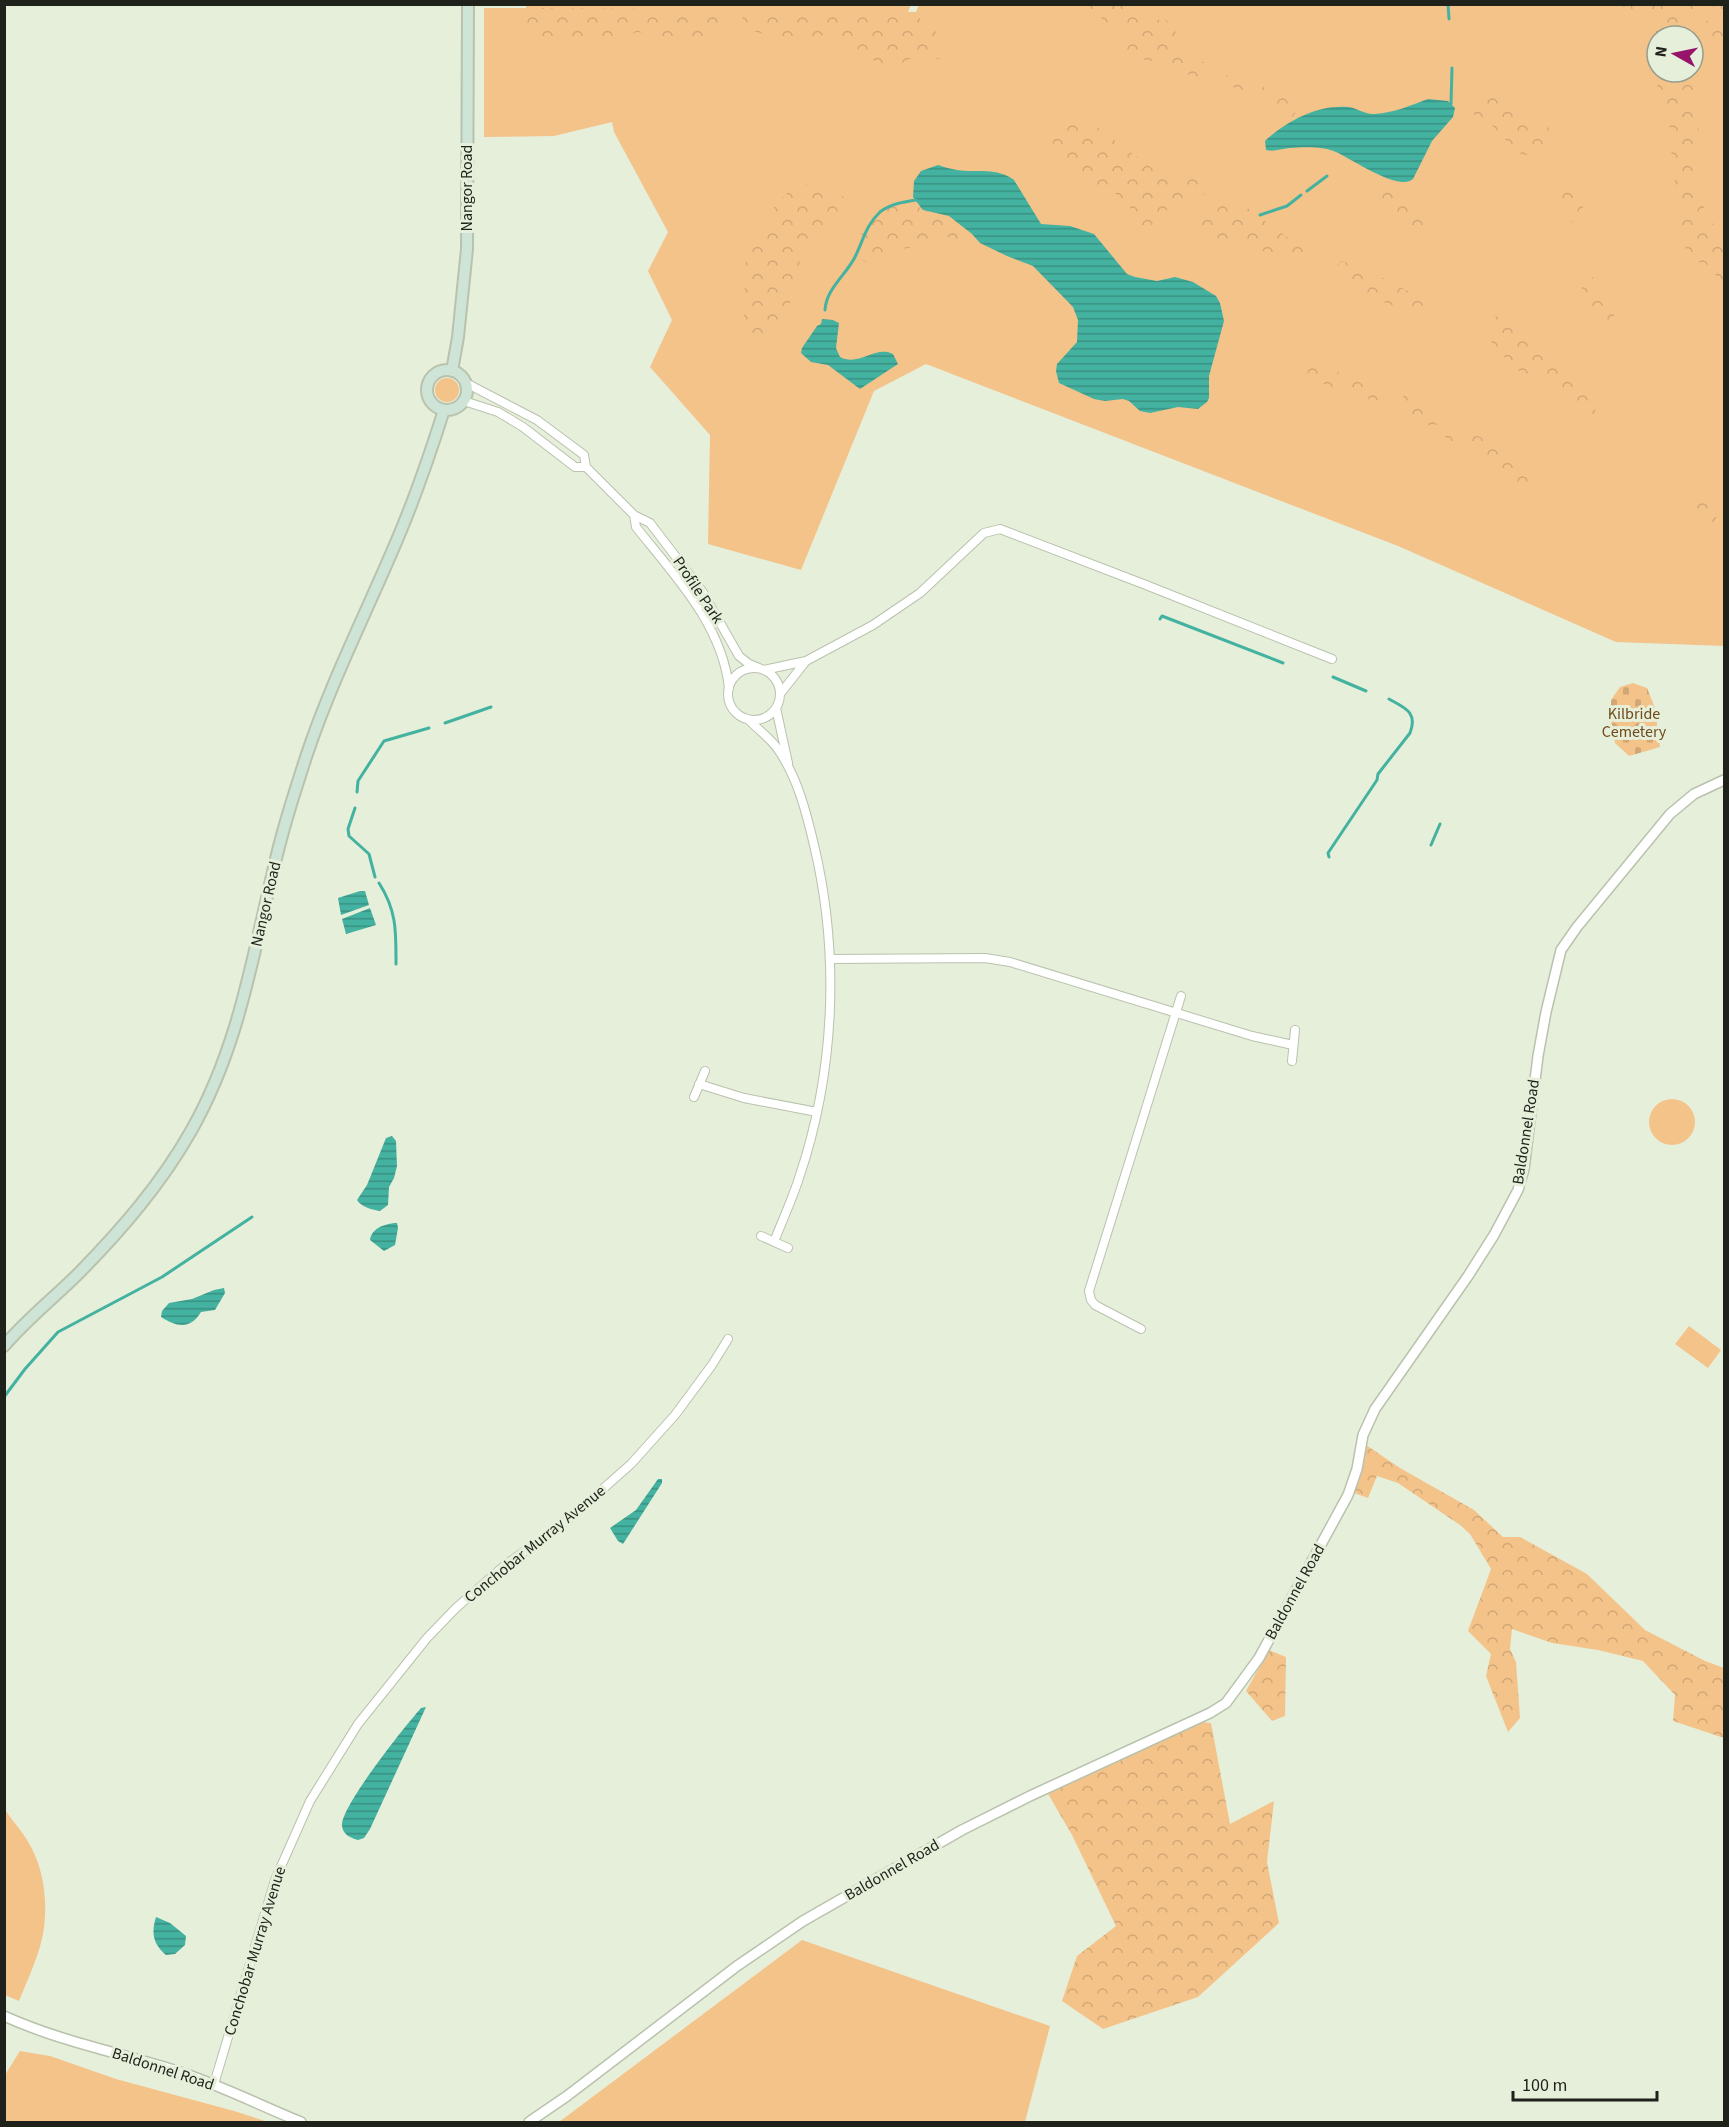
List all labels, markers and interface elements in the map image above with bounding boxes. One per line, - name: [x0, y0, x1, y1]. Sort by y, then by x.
- north arrow: [1645, 24, 1705, 84]
- text: N: [1649, 45, 1673, 59]
- street label: Nangor Road: [456, 145, 478, 231]
- street label: Profile Park: [667, 552, 729, 628]
- park label: Kilbride Cemetery: [1602, 703, 1667, 743]
- street label: Nangor Road: [246, 859, 286, 949]
- street label: Baldonnel Road: [1507, 1078, 1545, 1186]
- street label: Conchobar Murray Avenue: [460, 1480, 610, 1608]
- street label: Baldonnel Road: [1260, 1540, 1330, 1644]
- street label: Baldonnel Road: [841, 1834, 943, 1906]
- street label: Conchobar Murray Avenue: [219, 1864, 291, 2038]
- street label: Baldonnel Road: [109, 2042, 217, 2096]
- scale bar: [1513, 2064, 1657, 2102]
- text: 100 m: [1522, 2073, 1567, 2098]

